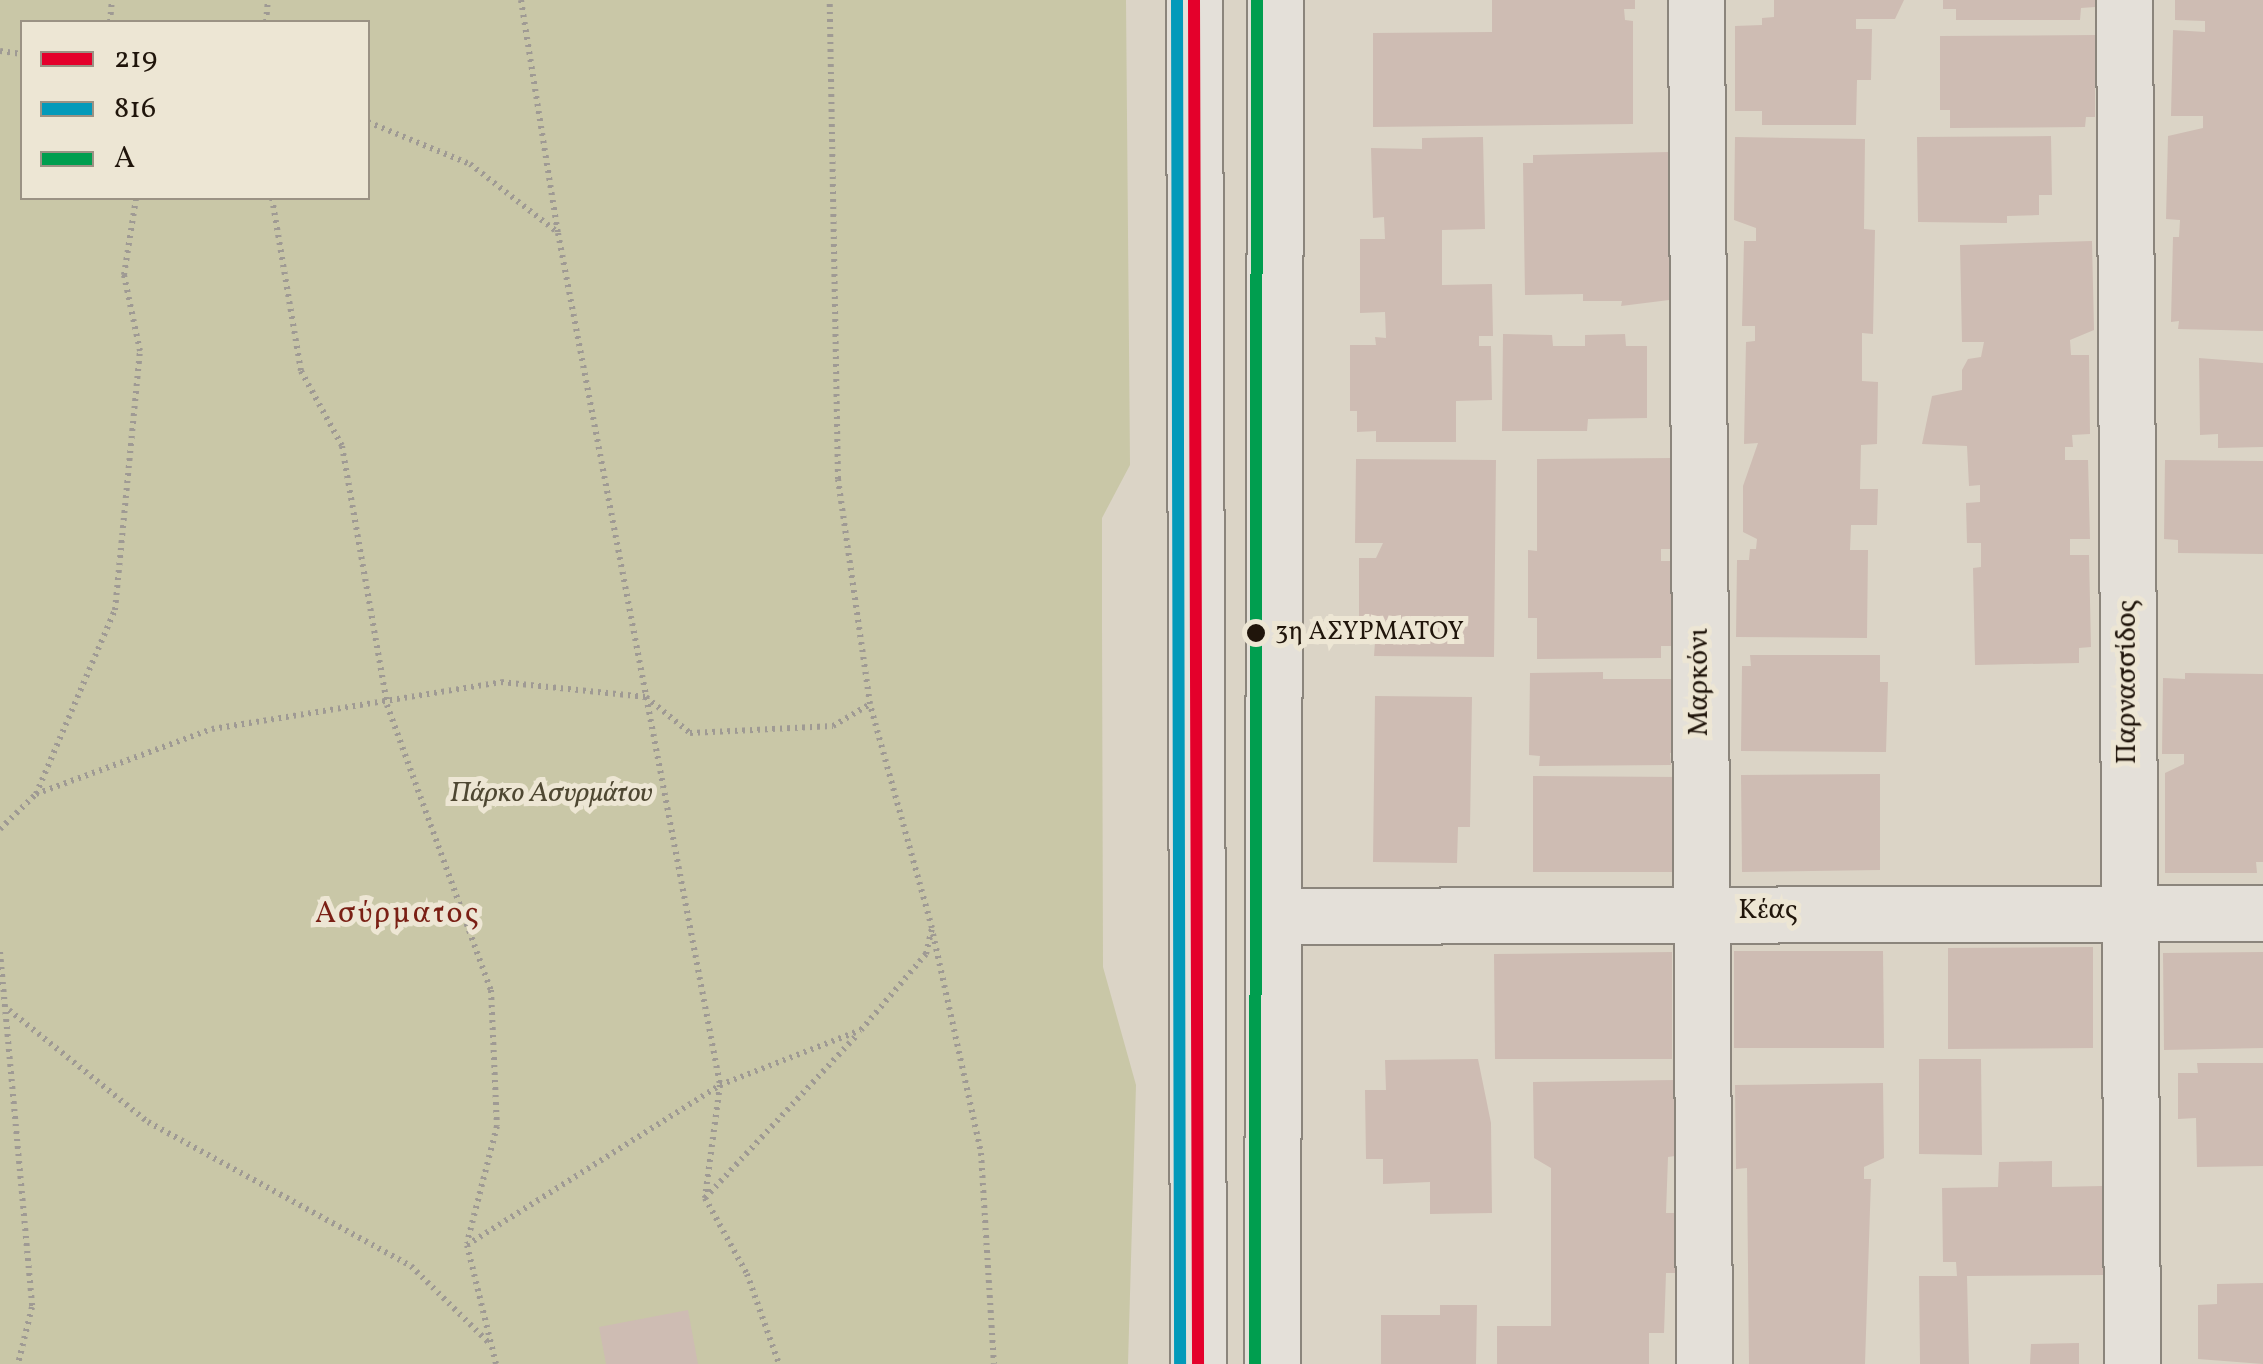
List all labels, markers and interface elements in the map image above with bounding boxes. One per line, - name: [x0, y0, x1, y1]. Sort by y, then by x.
- legend: [20, 20, 370, 200]
- text: 219: [114, 38, 157, 80]
- text: 816: [114, 88, 156, 130]
- text: Α: [114, 138, 135, 180]
- street label: Παρνασσίδος: [2111, 600, 2145, 764]
- place label: 3η ΑΣΥΡΜΑΤΟΥ: [1275, 617, 1464, 649]
- marker: 3η ΑΣΥΡΜΑΤΟΥ: [1246, 623, 1266, 643]
- street label: Μαρκόνι: [1683, 628, 1717, 736]
- park label: Πάρκο Ασυρμάτου: [450, 777, 652, 811]
- street label: Κέας: [1738, 894, 1798, 928]
- district label: Ασύρματος: [315, 896, 481, 932]

